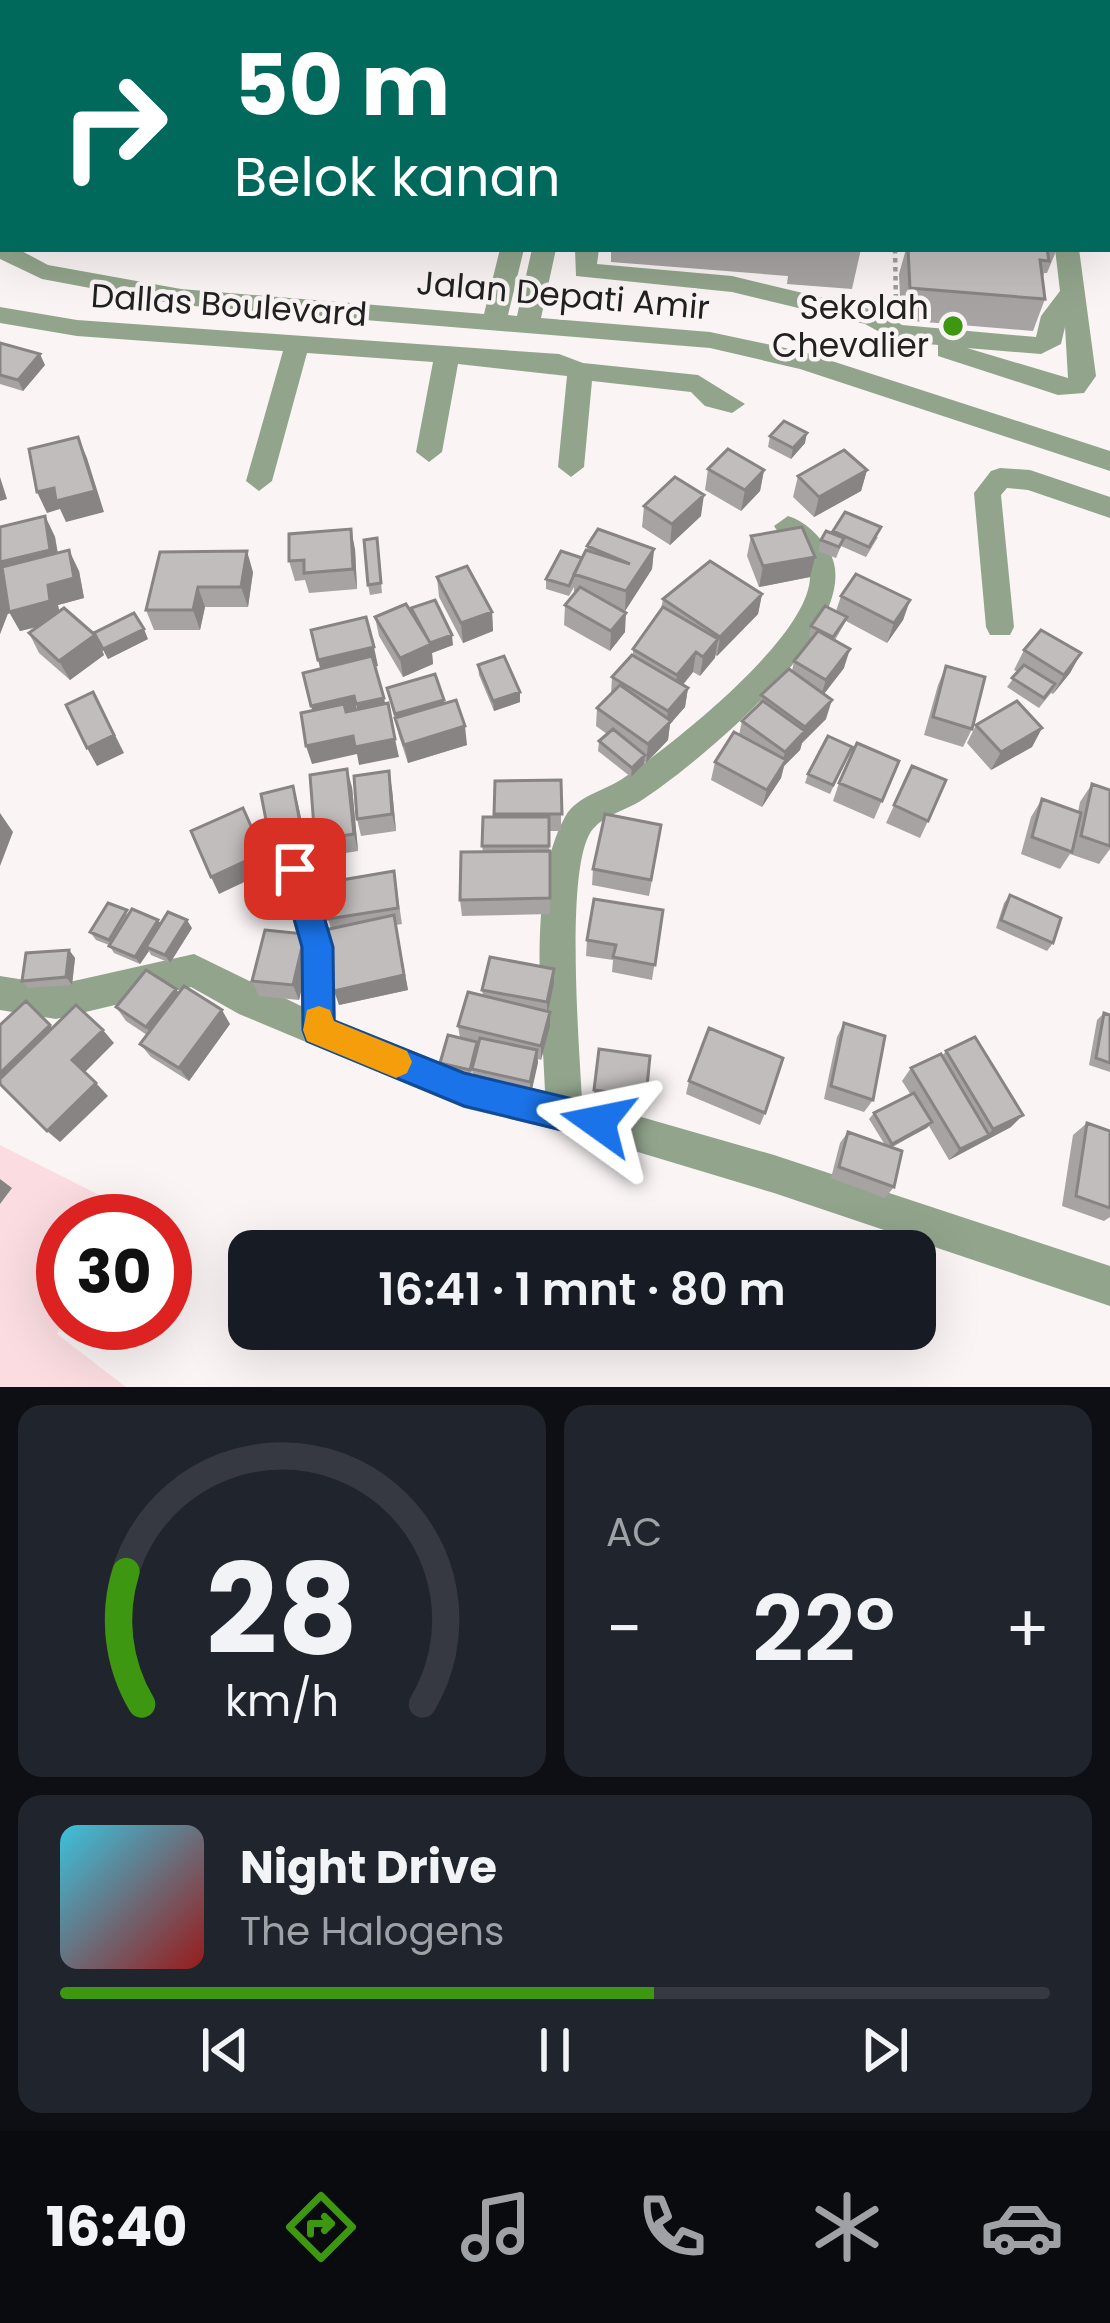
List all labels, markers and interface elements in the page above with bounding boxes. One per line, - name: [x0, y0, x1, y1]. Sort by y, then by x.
- text: 50 m: [234, 27, 450, 144]
- icon: right: [36, 48, 192, 204]
- text: Belok kanan: [234, 139, 561, 215]
- street label: Jalan Depati Amir: [414, 259, 712, 331]
- street label: Dallas Boulevard: [89, 272, 369, 338]
- place label: Sekolah Chevalier: [772, 284, 929, 369]
- marker: Sekolah Chevalier: [940, 313, 966, 339]
- pin: [244, 818, 346, 920]
- icon: arrive: [262, 836, 328, 902]
- position arrow: [535, 1059, 661, 1185]
- speed limit sign: 30: [36, 1194, 192, 1350]
- text: 16:41 · 1 mnt · 80 m: [378, 1258, 786, 1321]
- text: AC: [606, 1505, 662, 1560]
- text: 28: [206, 1522, 358, 1697]
- text: 22°: [752, 1566, 895, 1693]
- text: −: [606, 1583, 642, 1675]
- text: +: [1005, 1583, 1050, 1675]
- text: km/h: [225, 1671, 339, 1731]
- text: Night Drive: [240, 1836, 497, 1899]
- text: The Halogens: [240, 1904, 504, 1959]
- icon: previous: [192, 2017, 258, 2083]
- icon: pause: [522, 2017, 588, 2083]
- icon: next: [852, 2017, 918, 2083]
- icon: directions: [279, 2185, 363, 2269]
- icon: music: [454, 2185, 538, 2269]
- icon: phone: [630, 2185, 714, 2269]
- icon: climate: [805, 2185, 889, 2269]
- icon: car: [980, 2185, 1064, 2269]
- text: 16:40: [46, 2189, 187, 2265]

